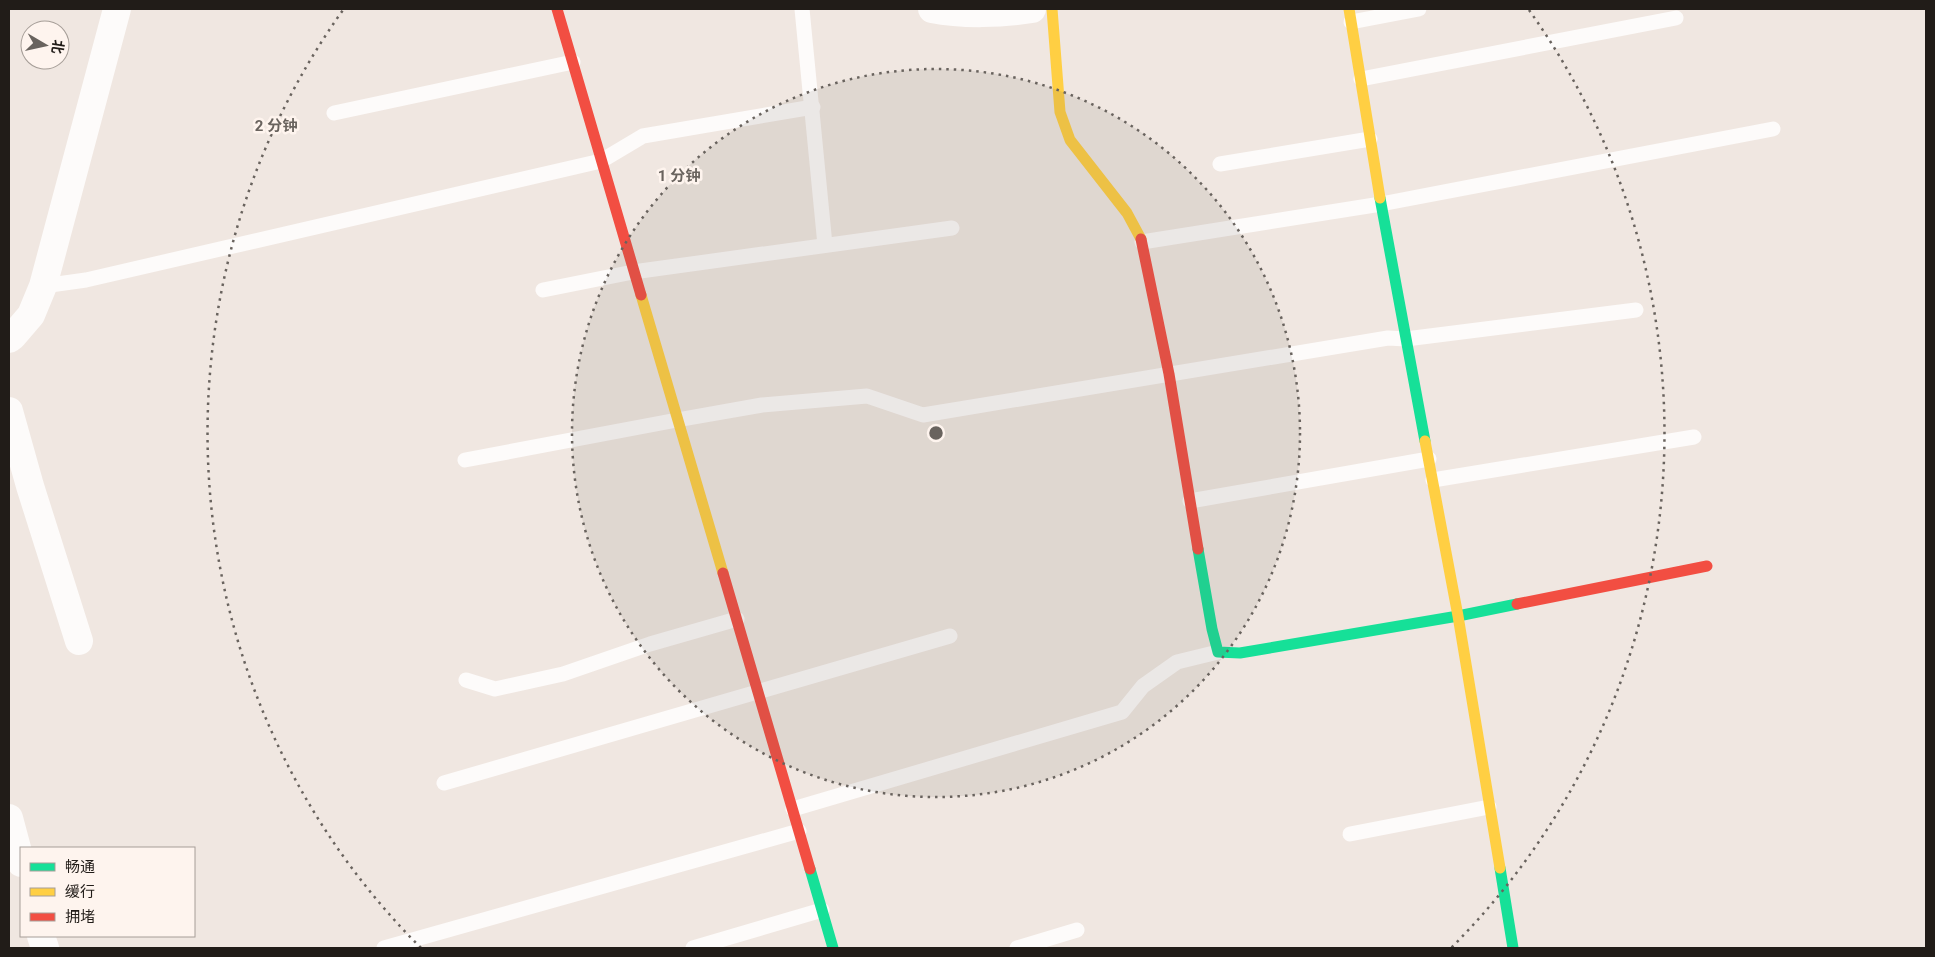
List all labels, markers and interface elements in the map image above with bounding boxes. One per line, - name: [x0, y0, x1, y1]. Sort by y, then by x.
- north arrow: [20, 20, 70, 70]
- text: 北: [49, 39, 67, 55]
- text: 2 分钟: [255, 117, 297, 135]
- text: 1 分钟: [658, 167, 700, 185]
- centre of rings: [927, 424, 945, 442]
- legend: [20, 847, 195, 937]
- text: 畅通: [65, 858, 95, 876]
- text: 缓行: [65, 883, 95, 901]
- text: 拥堵: [65, 908, 95, 926]

